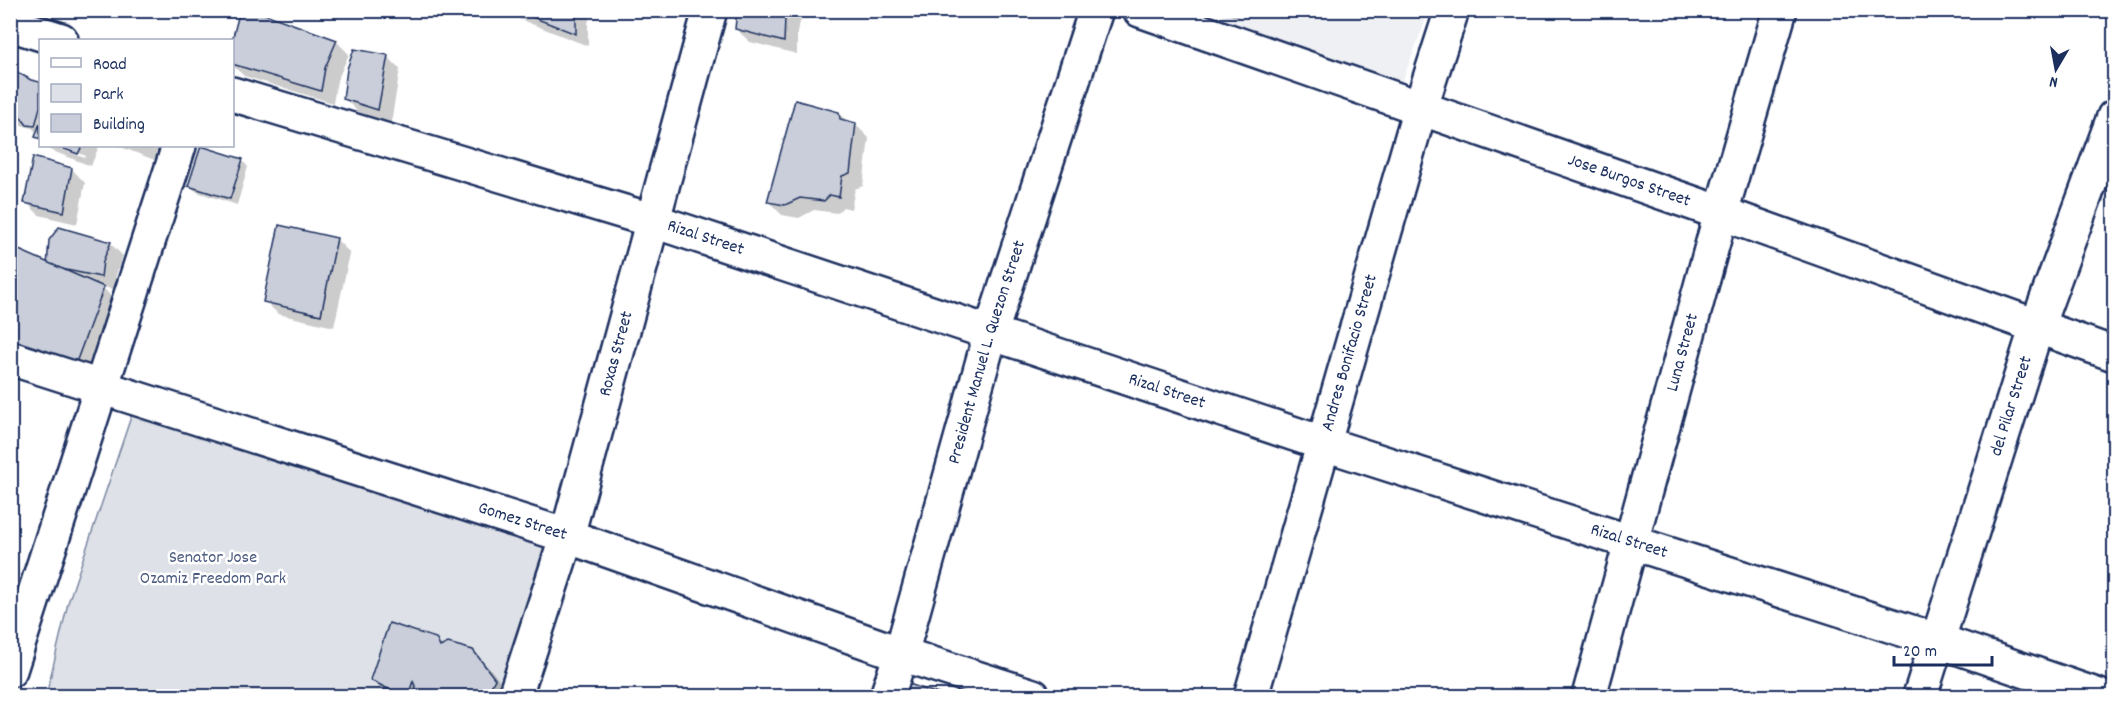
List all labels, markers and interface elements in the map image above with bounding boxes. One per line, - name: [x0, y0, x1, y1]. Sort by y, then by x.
- legend: [39, 39, 234, 147]
- north arrow: [2026, 39, 2086, 99]
- text: Road: [93, 53, 127, 78]
- text: N: [2048, 69, 2060, 93]
- text: Park: [93, 83, 124, 108]
- text: Building: [93, 113, 145, 138]
- street label: Jose Burgos Street: [1564, 148, 1694, 214]
- street label: Rizal Street: [664, 214, 748, 263]
- street label: President Manuel L. Quezon Street: [942, 237, 1033, 467]
- street label: Andres Bonifacio Street: [1315, 271, 1384, 434]
- street label: Roxas Street: [593, 308, 640, 399]
- street label: Luna Street: [1660, 310, 1706, 394]
- street label: del Pilar Street: [1984, 353, 2039, 459]
- street label: Rizal Street: [1125, 367, 1209, 416]
- street label: Gomez Street: [475, 496, 570, 548]
- street label: Rizal Street: [1587, 517, 1671, 566]
- park label: Senator Jose Ozamiz Freedom Park: [140, 546, 286, 592]
- scale bar: [1894, 629, 1992, 667]
- text: 20 m: [1903, 640, 1937, 665]

